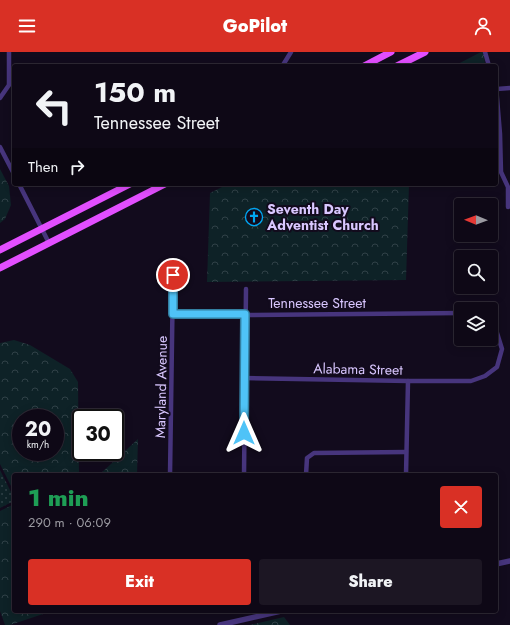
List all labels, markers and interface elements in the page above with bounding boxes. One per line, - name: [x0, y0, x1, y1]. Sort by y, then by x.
- text: GoPilot: [223, 13, 287, 39]
- icon: menu: [16, 15, 38, 37]
- icon: person: [472, 15, 494, 37]
- text: 150 m: [94, 72, 176, 113]
- icon: left: [28, 80, 80, 132]
- text: Tennessee Street: [94, 110, 219, 136]
- text: Then: [28, 156, 58, 178]
- icon: right: [66, 156, 88, 178]
- north arrow: [454, 198, 498, 242]
- map controls: [454, 198, 498, 346]
- place label: Seventh Day Adventist Church: [266, 199, 379, 235]
- church icon: Seventh Day Adventist Church: [244, 207, 264, 227]
- button: search: [454, 250, 498, 294]
- pin: [156, 258, 190, 292]
- icon: arrive: [162, 264, 184, 286]
- street label: Tennessee Street: [268, 293, 366, 313]
- button: layers: [454, 302, 498, 346]
- street label: Maryland Avenue: [150, 336, 172, 438]
- street label: Alabama Street: [313, 358, 403, 380]
- speed limit sign: 30: [72, 409, 124, 461]
- position arrow: [223, 412, 265, 454]
- text: 20: [25, 415, 51, 444]
- text: km/h: [27, 437, 49, 452]
- text: 1 min: [28, 480, 89, 515]
- button: close: [440, 486, 482, 528]
- text: 290 m · 06:09: [28, 513, 111, 532]
- button: Exit: [28, 559, 251, 605]
- button: Share: [259, 559, 482, 605]

